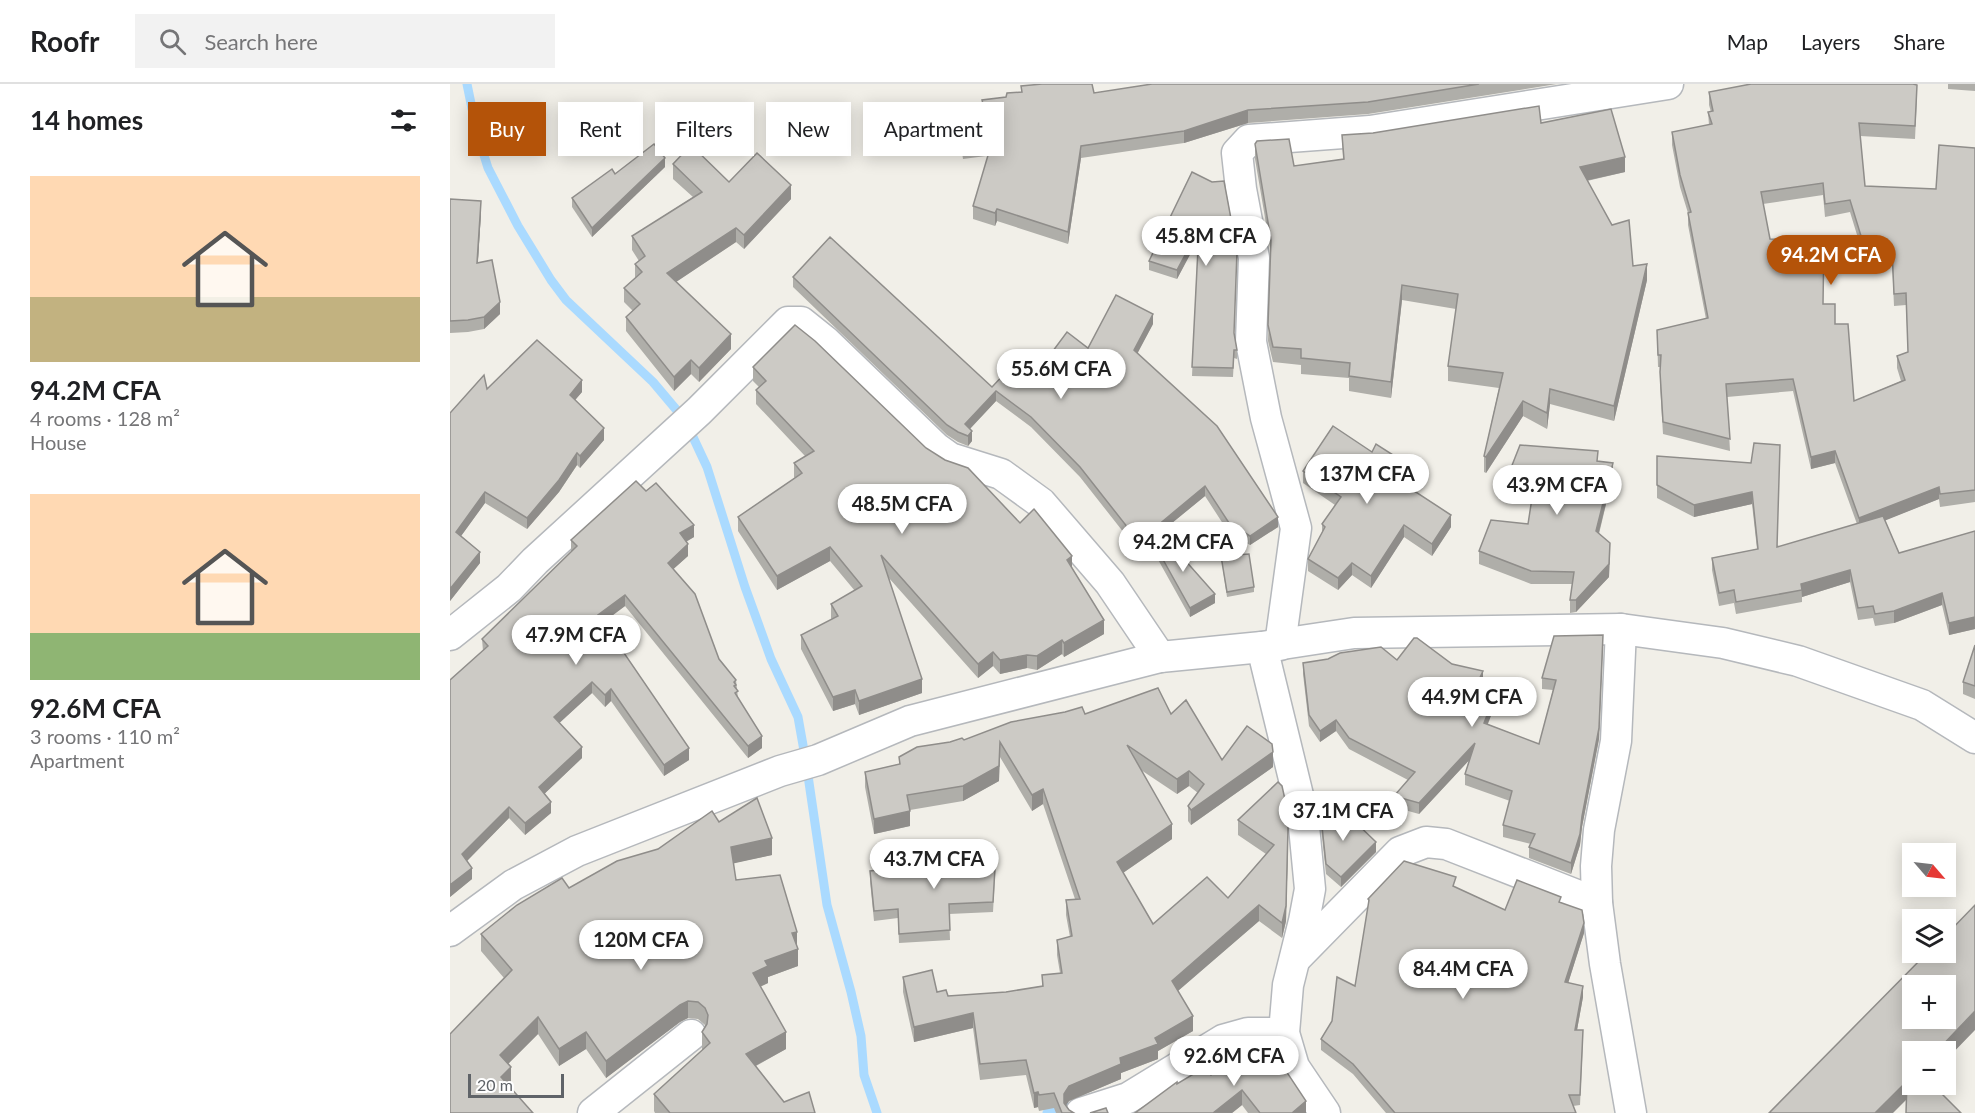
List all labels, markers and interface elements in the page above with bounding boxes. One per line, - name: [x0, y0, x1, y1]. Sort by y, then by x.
- search box: [135, 14, 555, 68]
- text: Roofr: [30, 24, 99, 58]
- icon: search: [156, 25, 189, 58]
- text: Search here: [204, 28, 318, 55]
- text: Map: [1727, 29, 1768, 54]
- text: Layers: [1801, 29, 1860, 54]
- text: Share: [1893, 29, 1945, 54]
- chip: Buy: [468, 102, 546, 156]
- chip: Rent: [558, 102, 643, 156]
- chip: Filters: [655, 102, 754, 156]
- chip: New: [766, 102, 851, 156]
- chip: Apartment: [863, 102, 1004, 156]
- text: 14 homes: [30, 104, 143, 136]
- icon: filters: [387, 104, 420, 137]
- icon: home: [171, 215, 279, 323]
- pin: 45.8M CFA: [1137, 216, 1275, 267]
- text: 45.8M CFA: [1156, 223, 1256, 247]
- pin: 94.2M CFA: [1762, 235, 1900, 286]
- text: 94.2M CFA: [1781, 242, 1881, 266]
- pin: 55.6M CFA: [992, 349, 1130, 400]
- text: 55.6M CFA: [1011, 356, 1111, 380]
- text: 94.2M CFA: [30, 374, 161, 406]
- text: 4 rooms · 128 m²: [30, 406, 180, 430]
- text: House: [30, 430, 87, 454]
- pin: 137M CFA: [1305, 454, 1429, 505]
- text: 137M CFA: [1319, 461, 1415, 485]
- pin: 43.9M CFA: [1488, 465, 1626, 516]
- text: 43.9M CFA: [1507, 472, 1607, 496]
- pin: 48.5M CFA: [833, 484, 971, 535]
- text: 48.5M CFA: [852, 491, 952, 515]
- pin: 94.2M CFA: [1114, 522, 1252, 573]
- text: 94.2M CFA: [1133, 529, 1233, 553]
- icon: home: [171, 533, 279, 641]
- pin: 47.9M CFA: [507, 615, 645, 666]
- text: 47.9M CFA: [526, 622, 626, 646]
- pin: 44.9M CFA: [1403, 677, 1541, 728]
- text: 44.9M CFA: [1422, 684, 1522, 708]
- text: 92.6M CFA: [30, 692, 161, 724]
- text: 3 rooms · 110 m²: [30, 724, 180, 748]
- text: Apartment: [30, 748, 124, 772]
- pin: 37.1M CFA: [1274, 791, 1412, 842]
- text: 37.1M CFA: [1293, 798, 1393, 822]
- pin: 43.7M CFA: [865, 839, 1003, 890]
- north arrow: [1902, 843, 1956, 897]
- map controls: [1902, 843, 1956, 1095]
- text: 43.7M CFA: [884, 846, 984, 870]
- button: layers: [1902, 909, 1956, 963]
- pin: 120M CFA: [579, 920, 703, 971]
- text: 120M CFA: [593, 927, 689, 951]
- pin: 84.4M CFA: [1394, 949, 1532, 1000]
- text: 84.4M CFA: [1413, 956, 1513, 980]
- button: +: [1902, 975, 1956, 1029]
- pin: 92.6M CFA: [1165, 1036, 1303, 1087]
- button: −: [1902, 1041, 1956, 1095]
- text: 92.6M CFA: [1184, 1043, 1284, 1067]
- scale bar: [468, 1071, 564, 1098]
- text: 20 m: [477, 1075, 513, 1094]

